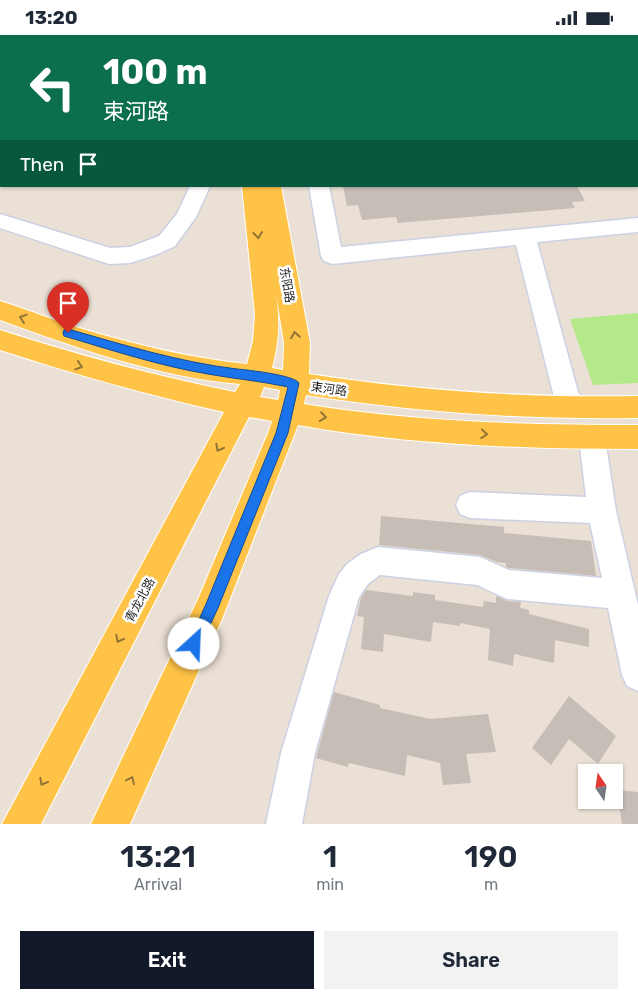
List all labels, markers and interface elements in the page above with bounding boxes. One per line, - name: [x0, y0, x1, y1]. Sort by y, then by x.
- text: 13:20: [25, 6, 78, 29]
- text: 100 m: [103, 51, 208, 93]
- icon: left: [20, 55, 85, 120]
- text: 束河路: [103, 98, 169, 125]
- icon: arrive: [74, 150, 102, 178]
- text: Then: [20, 153, 64, 176]
- one-way arrow: [252, 231, 263, 239]
- street label: 东阳路: [277, 266, 297, 304]
- pin: [47, 282, 89, 333]
- icon: arrive: [54, 289, 82, 317]
- one-way arrow: [19, 314, 28, 324]
- one-way arrow: [291, 331, 301, 340]
- one-way arrow: [75, 361, 83, 371]
- street label: 束河路: [310, 380, 348, 398]
- one-way arrow: [319, 412, 327, 422]
- one-way arrow: [481, 428, 489, 439]
- one-way arrow: [215, 443, 225, 452]
- street label: 青龙北路: [123, 576, 157, 624]
- position arrow: [167, 617, 219, 669]
- one-way arrow: [115, 634, 125, 643]
- north arrow: [578, 764, 622, 809]
- map controls: [578, 764, 623, 809]
- one-way arrow: [125, 776, 135, 785]
- one-way arrow: [40, 777, 50, 786]
- text: 13:21: [120, 839, 196, 875]
- text: 1: [323, 839, 337, 875]
- text: 190: [464, 839, 518, 875]
- text: Arrival: [134, 875, 182, 894]
- text: min: [316, 875, 344, 894]
- text: m: [484, 875, 498, 894]
- button: Exit: [20, 931, 314, 989]
- button: Share: [324, 931, 618, 989]

